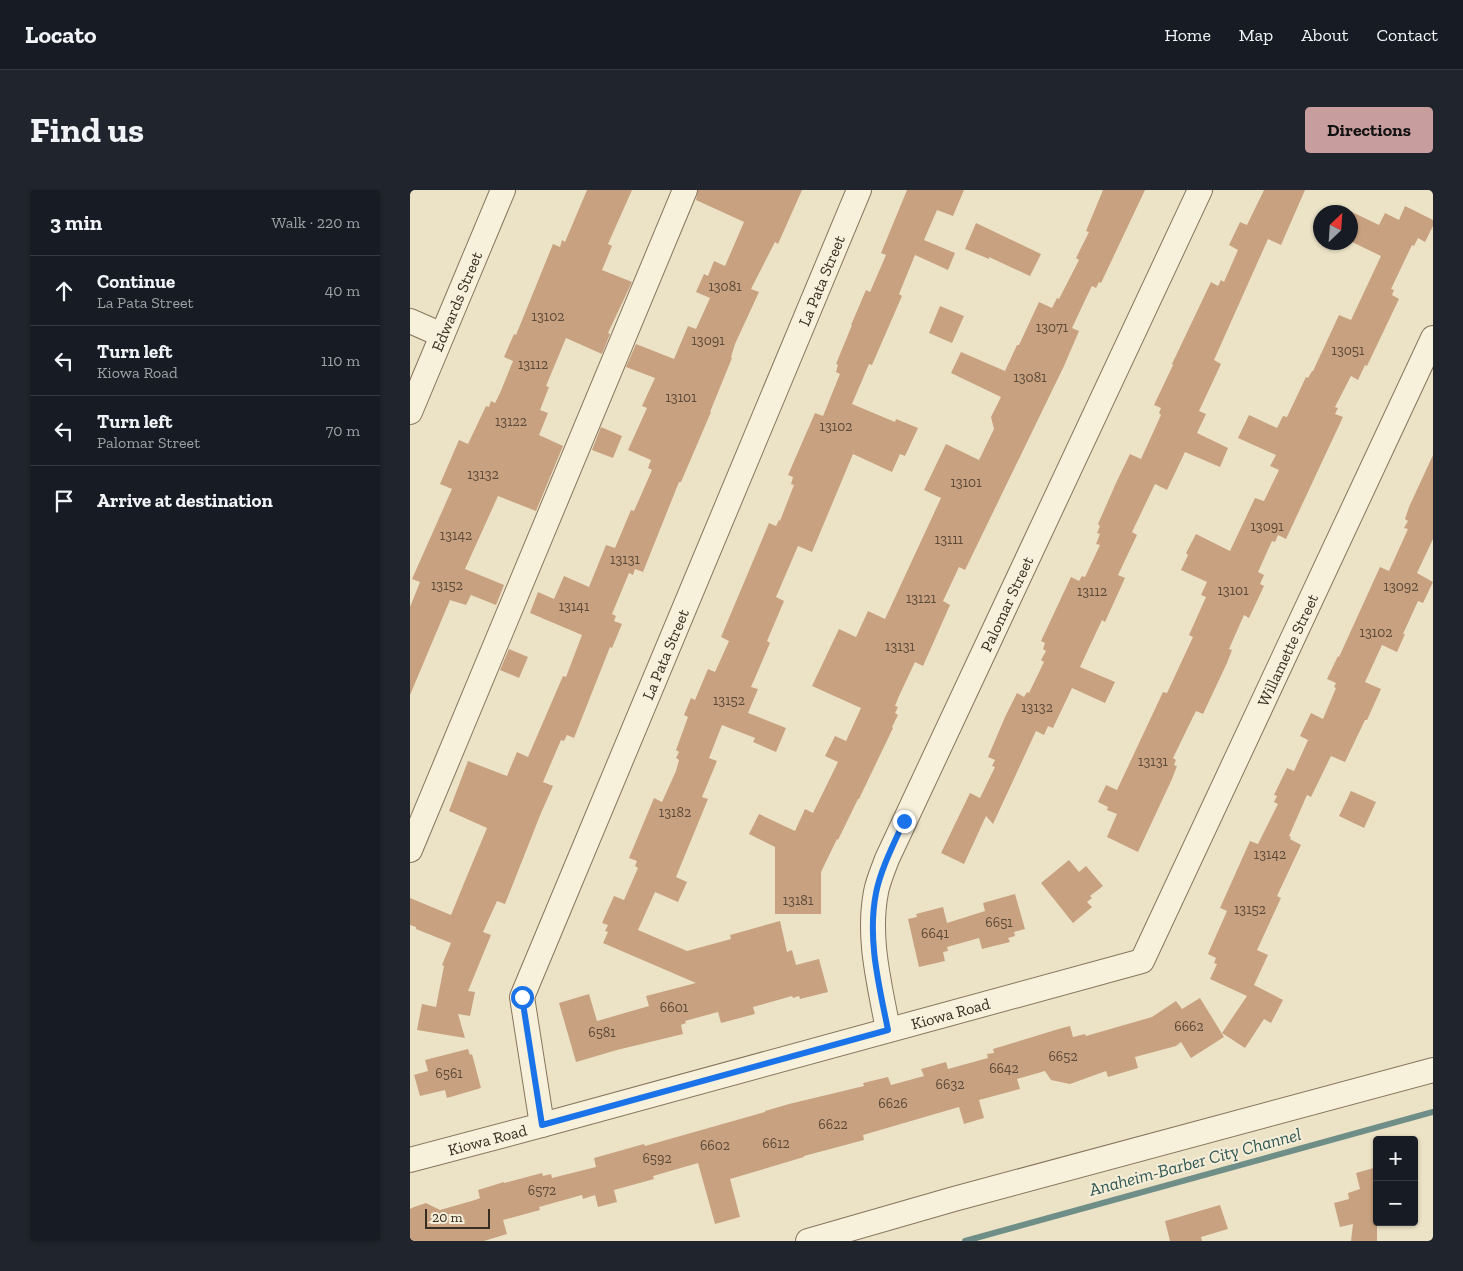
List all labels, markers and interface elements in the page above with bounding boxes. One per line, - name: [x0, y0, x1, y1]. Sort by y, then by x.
- text: Locato: [25, 20, 97, 49]
- text: Home: [1164, 24, 1211, 46]
- text: Map: [1239, 24, 1273, 46]
- text: About: [1301, 24, 1348, 46]
- text: Contact: [1376, 24, 1438, 46]
- button: Directions: [1305, 107, 1433, 153]
- text: Find us: [30, 109, 144, 151]
- north arrow: [1313, 205, 1358, 250]
- text: 3 min: [50, 210, 102, 235]
- text: Walk · 220 m: [272, 213, 360, 232]
- street label: La Pata Street: [794, 232, 849, 329]
- street label: Edwards Street: [427, 248, 486, 354]
- text: Continue: [97, 270, 175, 293]
- icon: ahead: [50, 277, 78, 305]
- house number: 13081: [708, 278, 742, 295]
- text: 40 m: [325, 281, 360, 300]
- text: La Pata Street: [97, 293, 193, 312]
- house number: 13102: [532, 308, 564, 325]
- house number: 13071: [1036, 319, 1069, 336]
- house number: 13091: [691, 332, 725, 349]
- text: Turn left: [97, 340, 172, 363]
- house number: 13051: [1332, 342, 1365, 359]
- icon: left: [50, 347, 78, 375]
- text: 110 m: [321, 351, 360, 370]
- house number: 13112: [518, 356, 548, 373]
- text: Kiowa Road: [97, 363, 178, 382]
- house number: 13081: [1013, 369, 1047, 386]
- house number: 13101: [665, 389, 697, 406]
- text: Turn left: [97, 410, 172, 433]
- house number: 13122: [495, 413, 527, 430]
- icon: left: [50, 417, 78, 445]
- house number: 13102: [820, 418, 852, 435]
- text: 70 m: [326, 421, 360, 440]
- text: Palomar Street: [97, 433, 200, 452]
- house number: 13132: [467, 466, 499, 483]
- house number: 13101: [950, 474, 982, 491]
- icon: arrive: [50, 487, 78, 515]
- text: Arrive at destination: [97, 489, 273, 512]
- house number: 13091: [1250, 518, 1284, 535]
- house number: 13142: [440, 527, 472, 544]
- house number: 13111: [935, 531, 964, 548]
- house number: 13131: [610, 551, 641, 568]
- street label: Palomar Street: [976, 553, 1037, 655]
- house number: 13152: [431, 577, 463, 594]
- house number: 13092: [1384, 578, 1418, 595]
- house number: 13101: [1217, 582, 1249, 599]
- house number: 13112: [1077, 583, 1107, 600]
- house number: 13121: [906, 590, 937, 607]
- street label: Willamette Street: [1253, 590, 1322, 709]
- house number: 13141: [559, 598, 590, 615]
- street label: La Pata Street: [638, 606, 693, 702]
- house number: 13102: [1360, 624, 1392, 641]
- house number: 13131: [885, 638, 916, 655]
- house number: 13152: [713, 692, 745, 709]
- house number: 13132: [1021, 699, 1053, 716]
- house number: 13131: [1138, 753, 1169, 770]
- house number: 13182: [659, 804, 691, 821]
- route end: [893, 810, 916, 833]
- house number: 13142: [1254, 846, 1286, 863]
- house number: 13181: [783, 892, 814, 909]
- house number: 13152: [1234, 901, 1266, 918]
- house number: 6651: [985, 914, 1013, 931]
- house number: 6641: [921, 925, 950, 942]
- route start: [511, 986, 534, 1009]
- street label: Kiowa Road: [909, 993, 992, 1033]
- house number: 6601: [660, 999, 689, 1016]
- house number: 6662: [1174, 1018, 1204, 1035]
- house number: 6581: [588, 1024, 616, 1041]
- house number: 6652: [1048, 1048, 1078, 1065]
- house number: 6642: [989, 1060, 1019, 1077]
- house number: 6561: [435, 1065, 463, 1082]
- house number: 6632: [936, 1076, 964, 1093]
- house number: 6626: [878, 1095, 908, 1112]
- house number: 6622: [818, 1116, 848, 1133]
- street label: Kiowa Road: [446, 1120, 529, 1159]
- water label: Anaheim-Barber City Channel: [1086, 1123, 1304, 1201]
- house number: 6612: [762, 1135, 790, 1152]
- map controls: [1373, 1136, 1418, 1226]
- button: +: [1373, 1136, 1418, 1181]
- house number: 6602: [700, 1137, 730, 1154]
- house number: 6592: [642, 1150, 672, 1167]
- button: −: [1373, 1181, 1418, 1226]
- house number: 6572: [528, 1182, 556, 1199]
- scale bar: [425, 1206, 490, 1229]
- text: 20 m: [432, 1209, 463, 1226]

